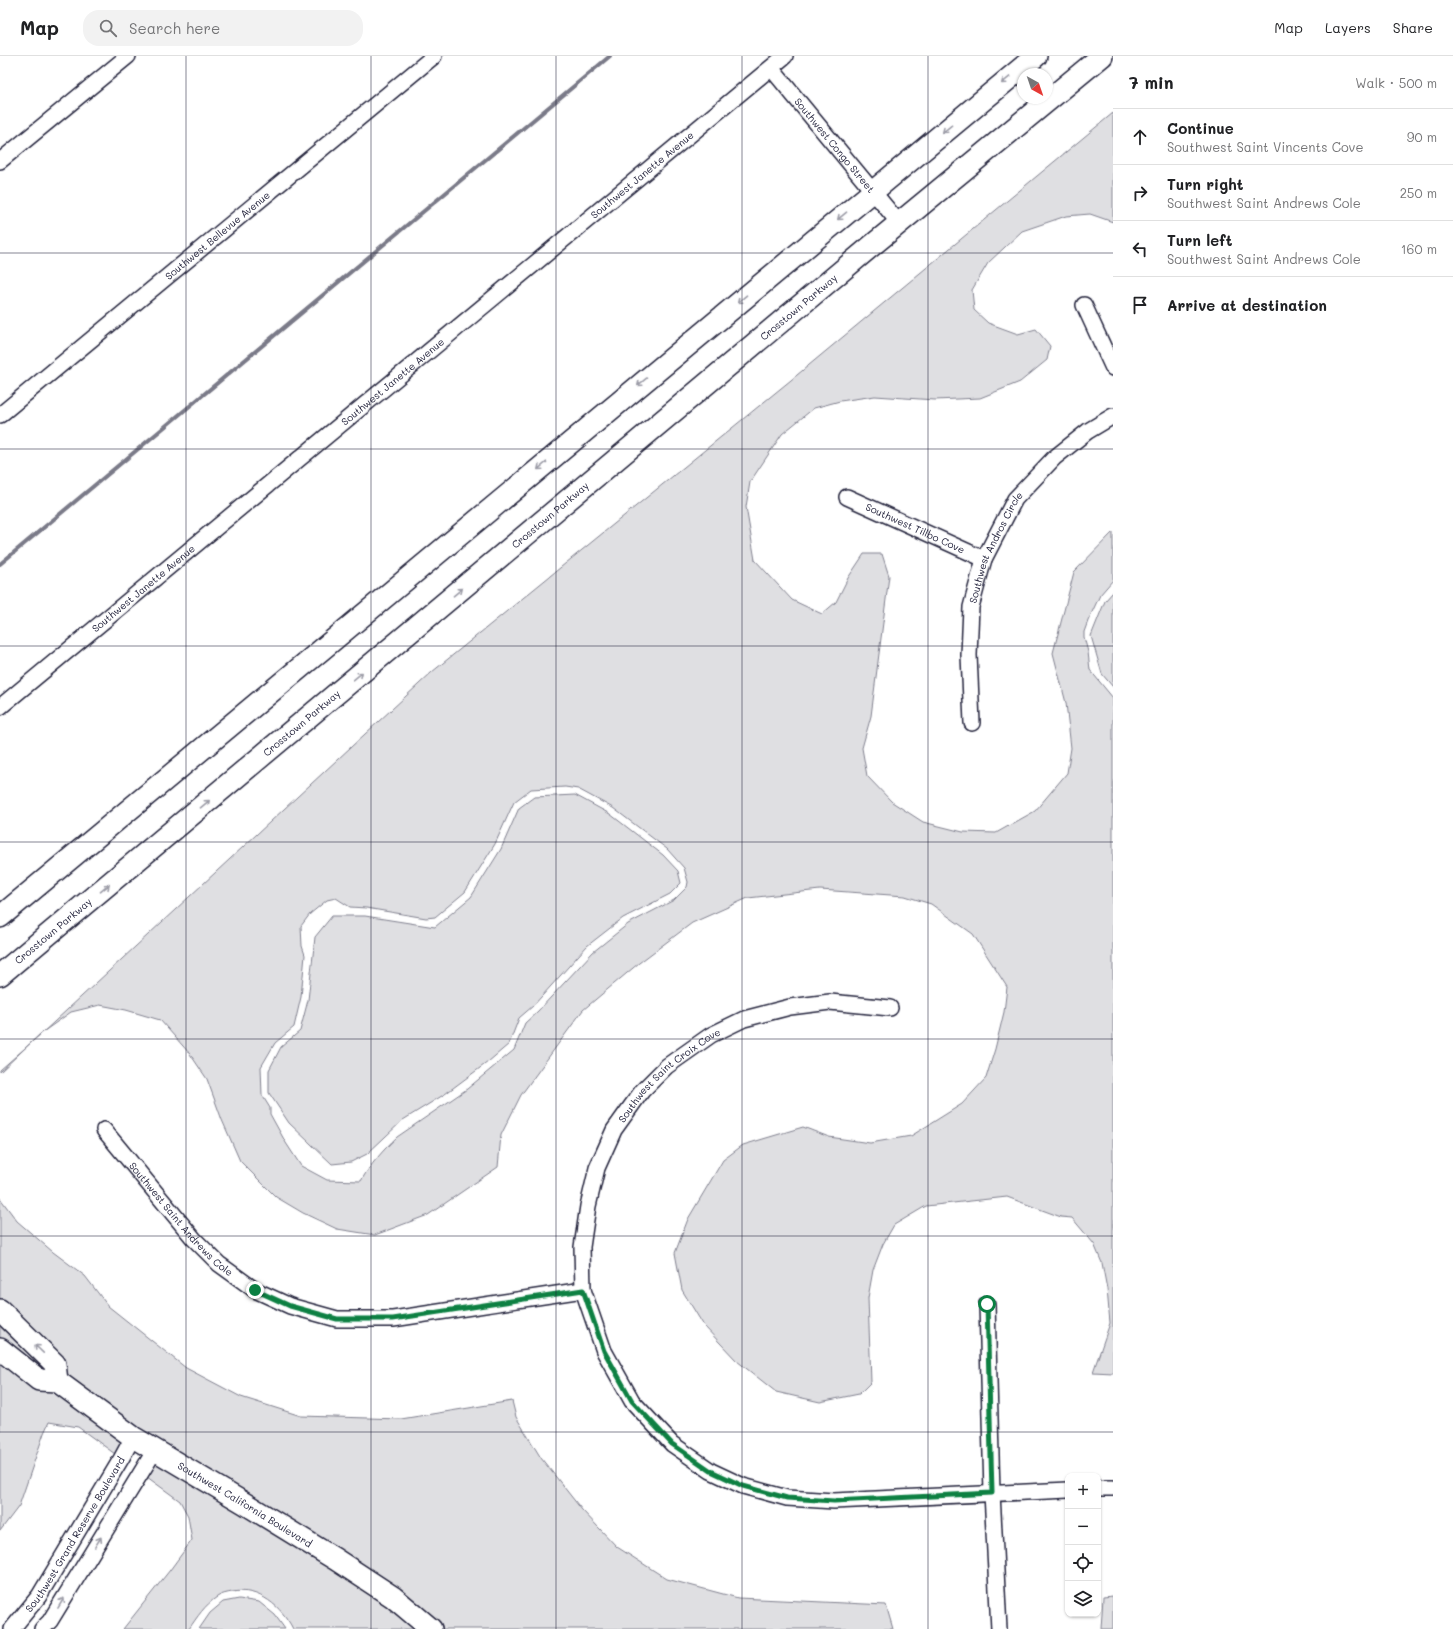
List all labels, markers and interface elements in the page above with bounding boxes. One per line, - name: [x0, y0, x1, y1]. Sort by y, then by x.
- search box: [83, 10, 363, 46]
- text: Map: [20, 15, 59, 40]
- icon: search: [97, 17, 119, 39]
- text: Search here: [129, 18, 220, 38]
- text: Map: [1274, 18, 1303, 37]
- text: Layers: [1325, 18, 1371, 37]
- text: Share: [1393, 18, 1433, 37]
- north arrow: [1017, 68, 1053, 104]
- text: 7 min: [1129, 71, 1174, 93]
- text: Walk · 500 m: [1355, 74, 1437, 91]
- one-way arrow: [1001, 76, 1012, 85]
- street label: Southwest Congo Street: [791, 95, 878, 195]
- text: Continue: [1167, 118, 1234, 138]
- one-way arrow: [941, 125, 952, 134]
- icon: ahead: [1129, 126, 1151, 148]
- street label: Southwest Janette Avenue: [587, 128, 696, 221]
- text: 90 m: [1407, 128, 1437, 145]
- text: Southwest Saint Vincents Cove: [1167, 138, 1364, 155]
- text: Turn right: [1167, 174, 1244, 194]
- icon: right: [1129, 182, 1151, 204]
- text: 250 m: [1400, 184, 1437, 201]
- street label: Southwest Bellevue Avenue: [162, 188, 273, 283]
- text: Southwest Saint Andrews Cole: [1167, 194, 1361, 211]
- one-way arrow: [836, 211, 847, 220]
- text: Turn left: [1167, 230, 1232, 250]
- icon: left: [1129, 238, 1151, 260]
- text: 160 m: [1401, 240, 1437, 257]
- text: Southwest Saint Andrews Cole: [1167, 250, 1361, 267]
- street label: Crosstown Parkway: [757, 271, 840, 343]
- icon: arrive: [1129, 294, 1151, 316]
- one-way arrow: [736, 295, 747, 304]
- text: Arrive at destination: [1167, 295, 1327, 315]
- street label: Southwest Janette Avenue: [338, 335, 447, 428]
- one-way arrow: [637, 378, 647, 387]
- one-way arrow: [537, 461, 547, 470]
- street label: Crosstown Parkway: [508, 479, 591, 551]
- street label: Southwest Andros Circle: [965, 488, 1026, 605]
- street label: Southwest Tillbo Cove: [864, 499, 967, 556]
- street label: Southwest Janette Avenue: [89, 541, 198, 635]
- one-way arrow: [452, 588, 463, 597]
- one-way arrow: [353, 671, 363, 680]
- street label: Crosstown Parkway: [260, 686, 343, 759]
- one-way arrow: [199, 800, 210, 809]
- one-way arrow: [100, 883, 110, 892]
- street label: Crosstown Parkway: [11, 894, 94, 967]
- street label: Southwest Saint Croix Cove: [615, 1025, 723, 1125]
- street label: Southwest Saint Andrews Cole: [126, 1159, 236, 1279]
- route end: [246, 1281, 264, 1299]
- route start: [978, 1295, 996, 1313]
- one-way arrow: [34, 1344, 44, 1354]
- street label: Southwest Grand Reserve Boulevard: [22, 1454, 128, 1615]
- street label: Southwest California Boulevard: [175, 1458, 315, 1550]
- map controls: [1065, 1473, 1101, 1617]
- button: +: [1065, 1473, 1101, 1509]
- button: −: [1065, 1509, 1101, 1545]
- one-way arrow: [94, 1536, 102, 1548]
- button: locate: [1065, 1545, 1101, 1581]
- button: layers: [1065, 1581, 1101, 1617]
- one-way arrow: [57, 1597, 65, 1609]

